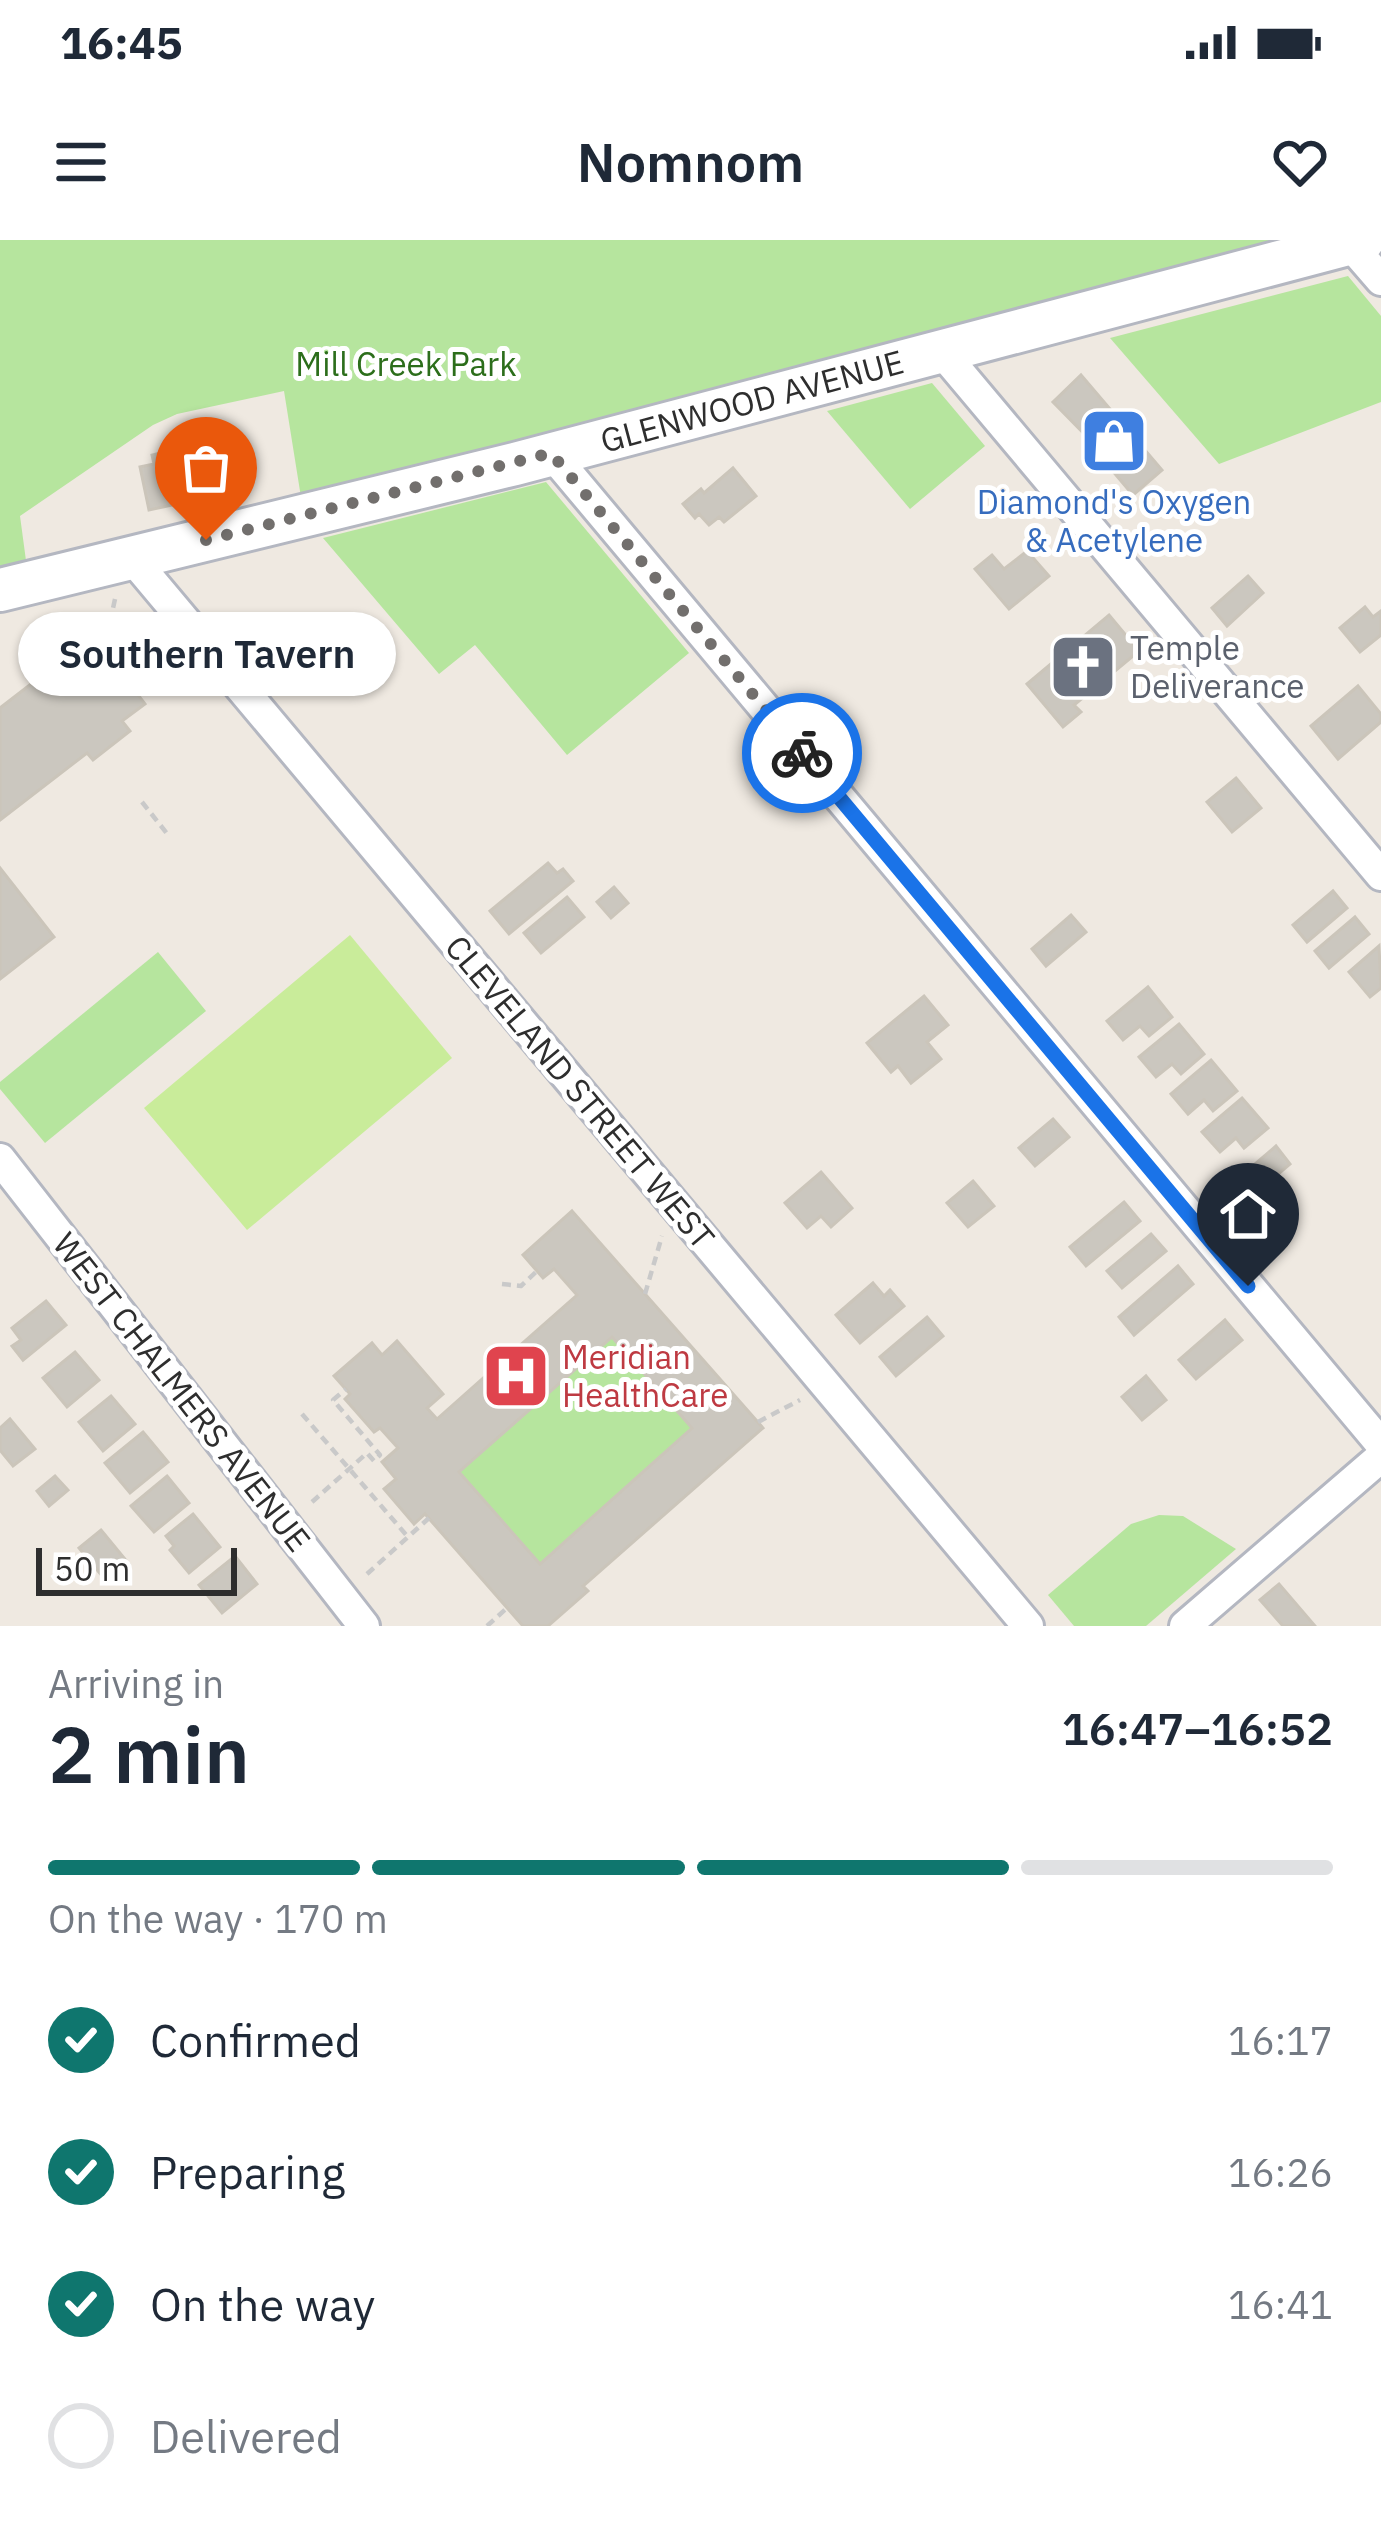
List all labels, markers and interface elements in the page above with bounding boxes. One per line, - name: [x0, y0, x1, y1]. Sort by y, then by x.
- text: 16:45: [60, 13, 183, 71]
- text: Nomnom: [577, 127, 804, 197]
- icon: menu: [48, 129, 114, 195]
- icon: heart: [1267, 129, 1333, 195]
- street label: GLENWOOD AVENUE: [596, 339, 908, 462]
- park label: Mill Creek Park: [295, 342, 517, 385]
- shop icon: Diamond's Oxygen & Acetylene: [1079, 406, 1149, 476]
- pin: [155, 417, 257, 540]
- icon: bag: [173, 435, 239, 501]
- place label: Diamond's Oxygen & Acetylene: [977, 480, 1251, 561]
- callout: Southern Tavern: [17, 612, 395, 696]
- place label: Temple Deliverance: [1130, 626, 1304, 707]
- text: Southern Tavern: [59, 628, 355, 679]
- church icon: Temple Deliverance: [1048, 632, 1118, 702]
- courier: [742, 693, 862, 813]
- icon: bike: [769, 720, 835, 786]
- street label: CLEVELAND STREET WEST: [436, 926, 725, 1258]
- pin: [1197, 1163, 1299, 1286]
- icon: home: [1215, 1181, 1281, 1247]
- street label: WEST CHALMERS AVENUE: [44, 1223, 321, 1560]
- place label: Meridian HealthCare: [562, 1335, 728, 1416]
- hospital icon: Meridian HealthCare: [481, 1341, 551, 1411]
- scale bar: [36, 1542, 237, 1595]
- text: 50 m: [54, 1547, 130, 1590]
- text: Arriving in: [48, 1658, 224, 1709]
- text: 16:47–16:52: [1062, 1699, 1333, 1757]
- text: 2 min: [48, 1703, 250, 1804]
- text: On the way · 170 m: [48, 1893, 388, 1944]
- icon: check: [48, 2007, 114, 2073]
- text: Confirmed: [150, 2011, 361, 2069]
- text: 16:17: [1228, 2015, 1333, 2066]
- icon: check: [48, 2139, 114, 2205]
- text: Preparing: [150, 2143, 345, 2201]
- text: 16:26: [1228, 2147, 1333, 2198]
- icon: check: [48, 2271, 114, 2337]
- text: On the way: [150, 2275, 375, 2333]
- text: 16:41: [1228, 2279, 1333, 2330]
- text: Delivered: [150, 2407, 342, 2465]

